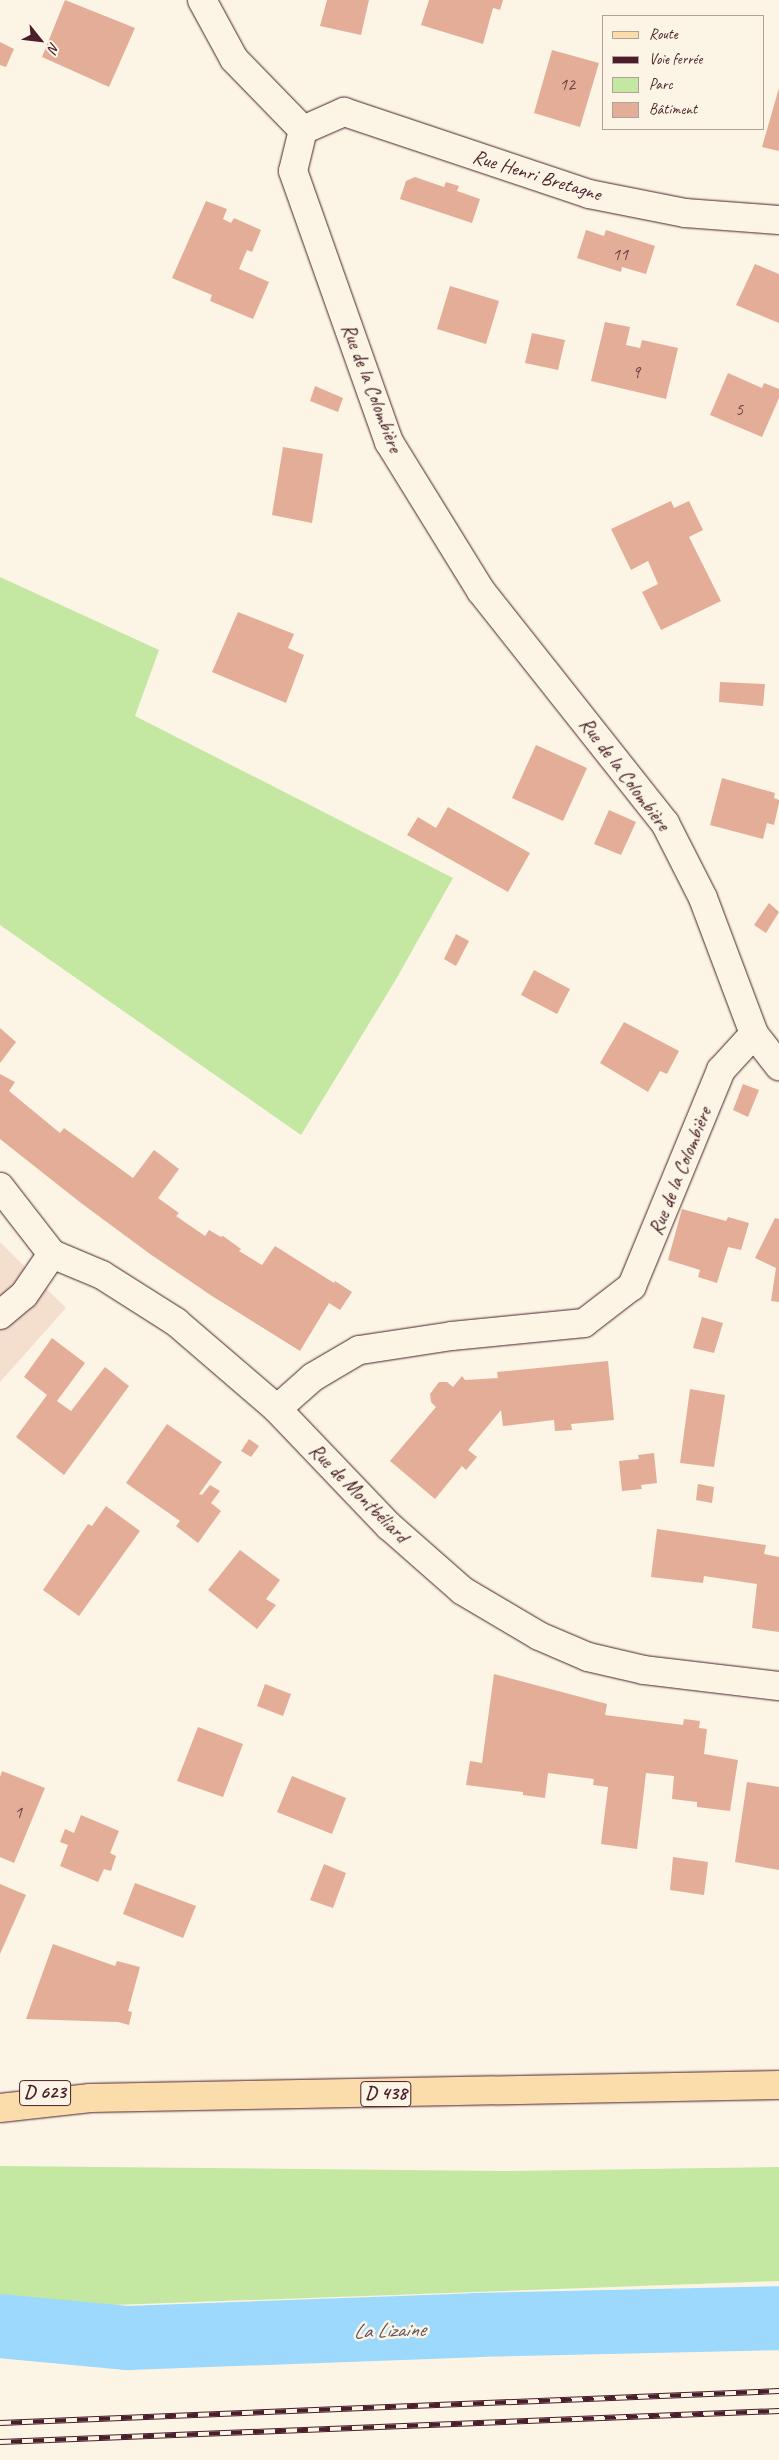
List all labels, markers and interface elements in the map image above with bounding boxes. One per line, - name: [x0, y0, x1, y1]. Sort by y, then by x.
- north arrow: [15, 15, 65, 65]
- legend: [602, 15, 764, 130]
- text: Route: [649, 25, 678, 44]
- text: N: [44, 40, 63, 55]
- text: Voie ferrée: [649, 50, 702, 69]
- house number: 12: [559, 73, 575, 95]
- text: Parc: [649, 75, 673, 94]
- text: Bâtiment: [649, 100, 697, 119]
- street label: Rue Henri Bretagne: [470, 144, 604, 206]
- house number: 11: [612, 243, 628, 265]
- street label: Rue de la Colombière: [336, 320, 408, 456]
- house number: 9: [632, 361, 640, 383]
- house number: 5: [735, 398, 743, 420]
- street label: Rue de la Colombière: [574, 712, 676, 836]
- street label: Rue de la Colombière: [643, 1103, 717, 1239]
- street label: Rue de Montbéliard: [304, 1438, 414, 1548]
- house number: 1: [14, 1801, 22, 1823]
- road number: D 623: [19, 2076, 71, 2110]
- road number: D 438: [360, 2078, 412, 2110]
- water label: La Lizaine: [353, 2316, 425, 2344]

